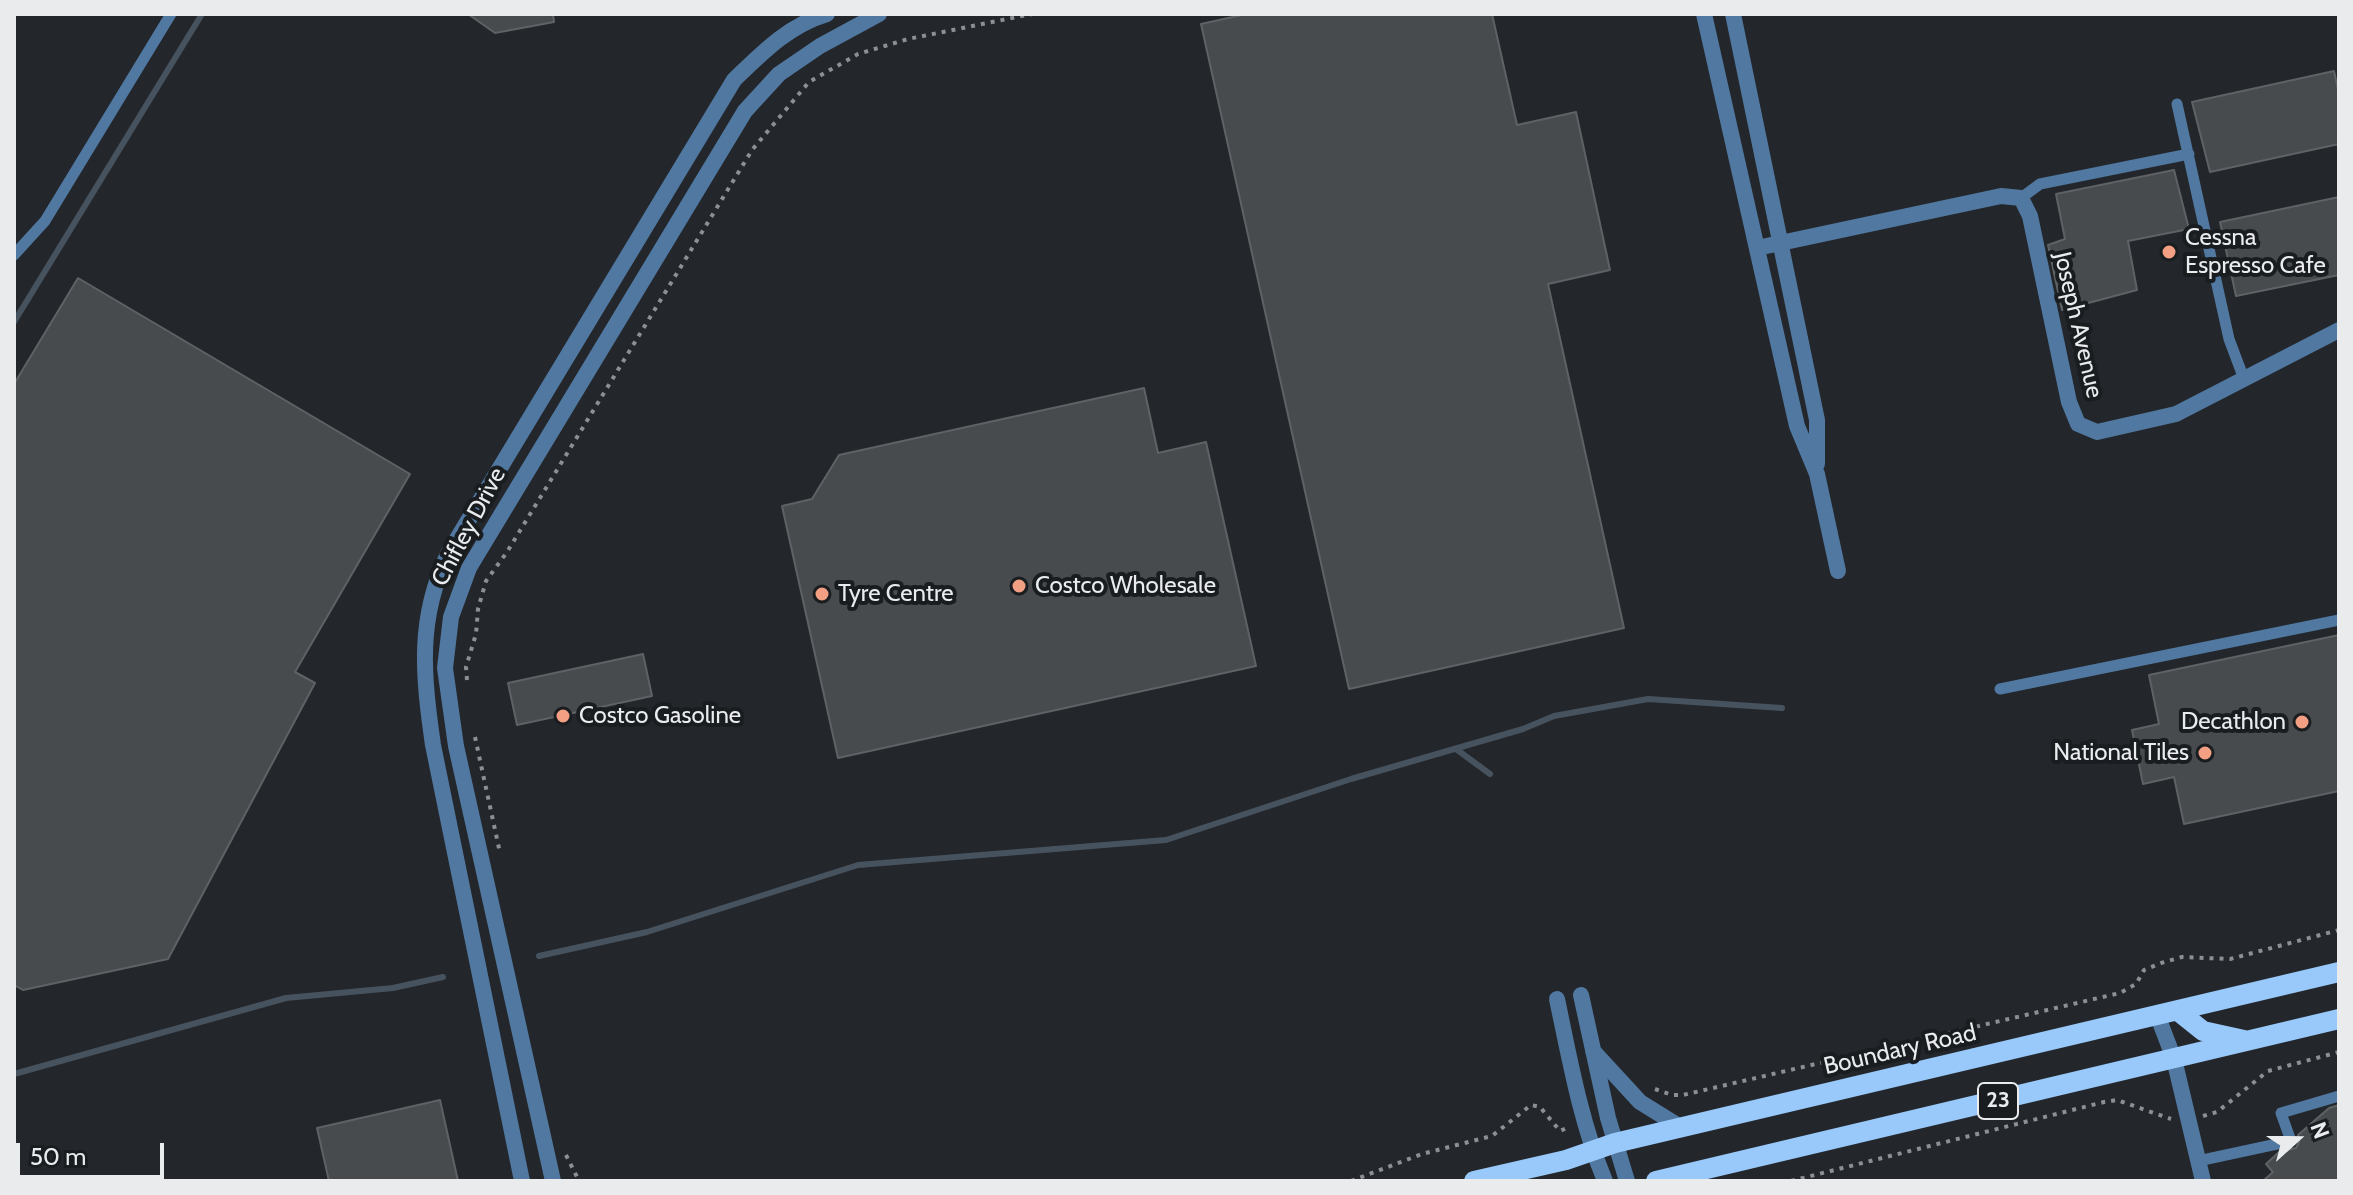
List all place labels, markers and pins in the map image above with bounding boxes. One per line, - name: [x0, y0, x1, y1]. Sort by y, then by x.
- place label: Cessna Espresso Cafe: [2185, 224, 2326, 280]
- marker: Cessna Espresso Cafe: [2160, 243, 2178, 261]
- place label: Costco Wholesale: [1035, 572, 1216, 600]
- marker: Costco Wholesale: [1010, 577, 1028, 595]
- place label: Tyre Centre: [838, 580, 953, 608]
- marker: Tyre Centre: [813, 585, 831, 603]
- place label: Costco Gasoline: [579, 702, 741, 730]
- marker: Costco Gasoline: [554, 707, 572, 725]
- place label: Decathlon: [2181, 708, 2286, 736]
- marker: Decathlon: [2293, 713, 2311, 731]
- place label: National Tiles: [2053, 739, 2189, 767]
- marker: National Tiles: [2196, 744, 2214, 762]

